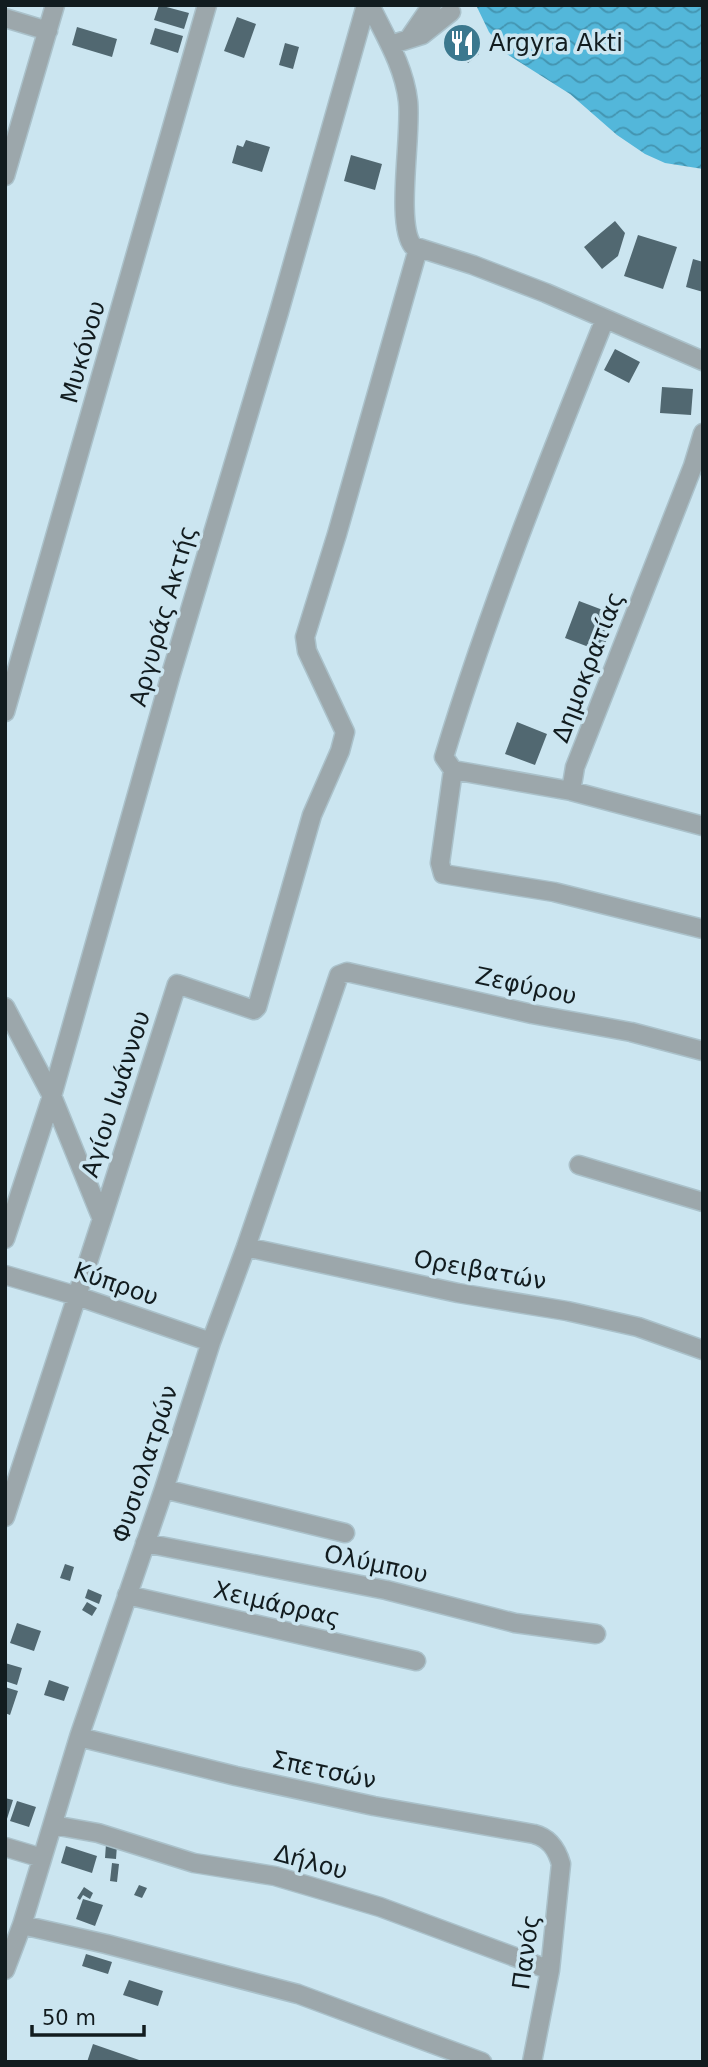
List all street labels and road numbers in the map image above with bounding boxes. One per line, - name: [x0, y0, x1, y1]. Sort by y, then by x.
- street label: Μυκόνου: [55, 297, 111, 407]
- street label: Αργυράς Ακτής: [124, 522, 202, 710]
- street label: Δημοκρατίας: [546, 588, 630, 746]
- street label: Ζεφύρου: [473, 962, 579, 1010]
- street label: Αγίου Ιωάννου: [76, 1007, 156, 1181]
- street label: Ορειβατών: [411, 1245, 549, 1295]
- street label: Κύπρου: [70, 1256, 162, 1312]
- street label: Φυσιολατρών: [106, 1382, 184, 1546]
- street label: Ολύμπου: [322, 1539, 430, 1589]
- street label: Χειμάρρας: [211, 1576, 343, 1632]
- street label: Σπετσών: [269, 1745, 379, 1795]
- street label: Δήλου: [271, 1839, 351, 1885]
- street label: Πανός: [507, 1912, 545, 1992]

